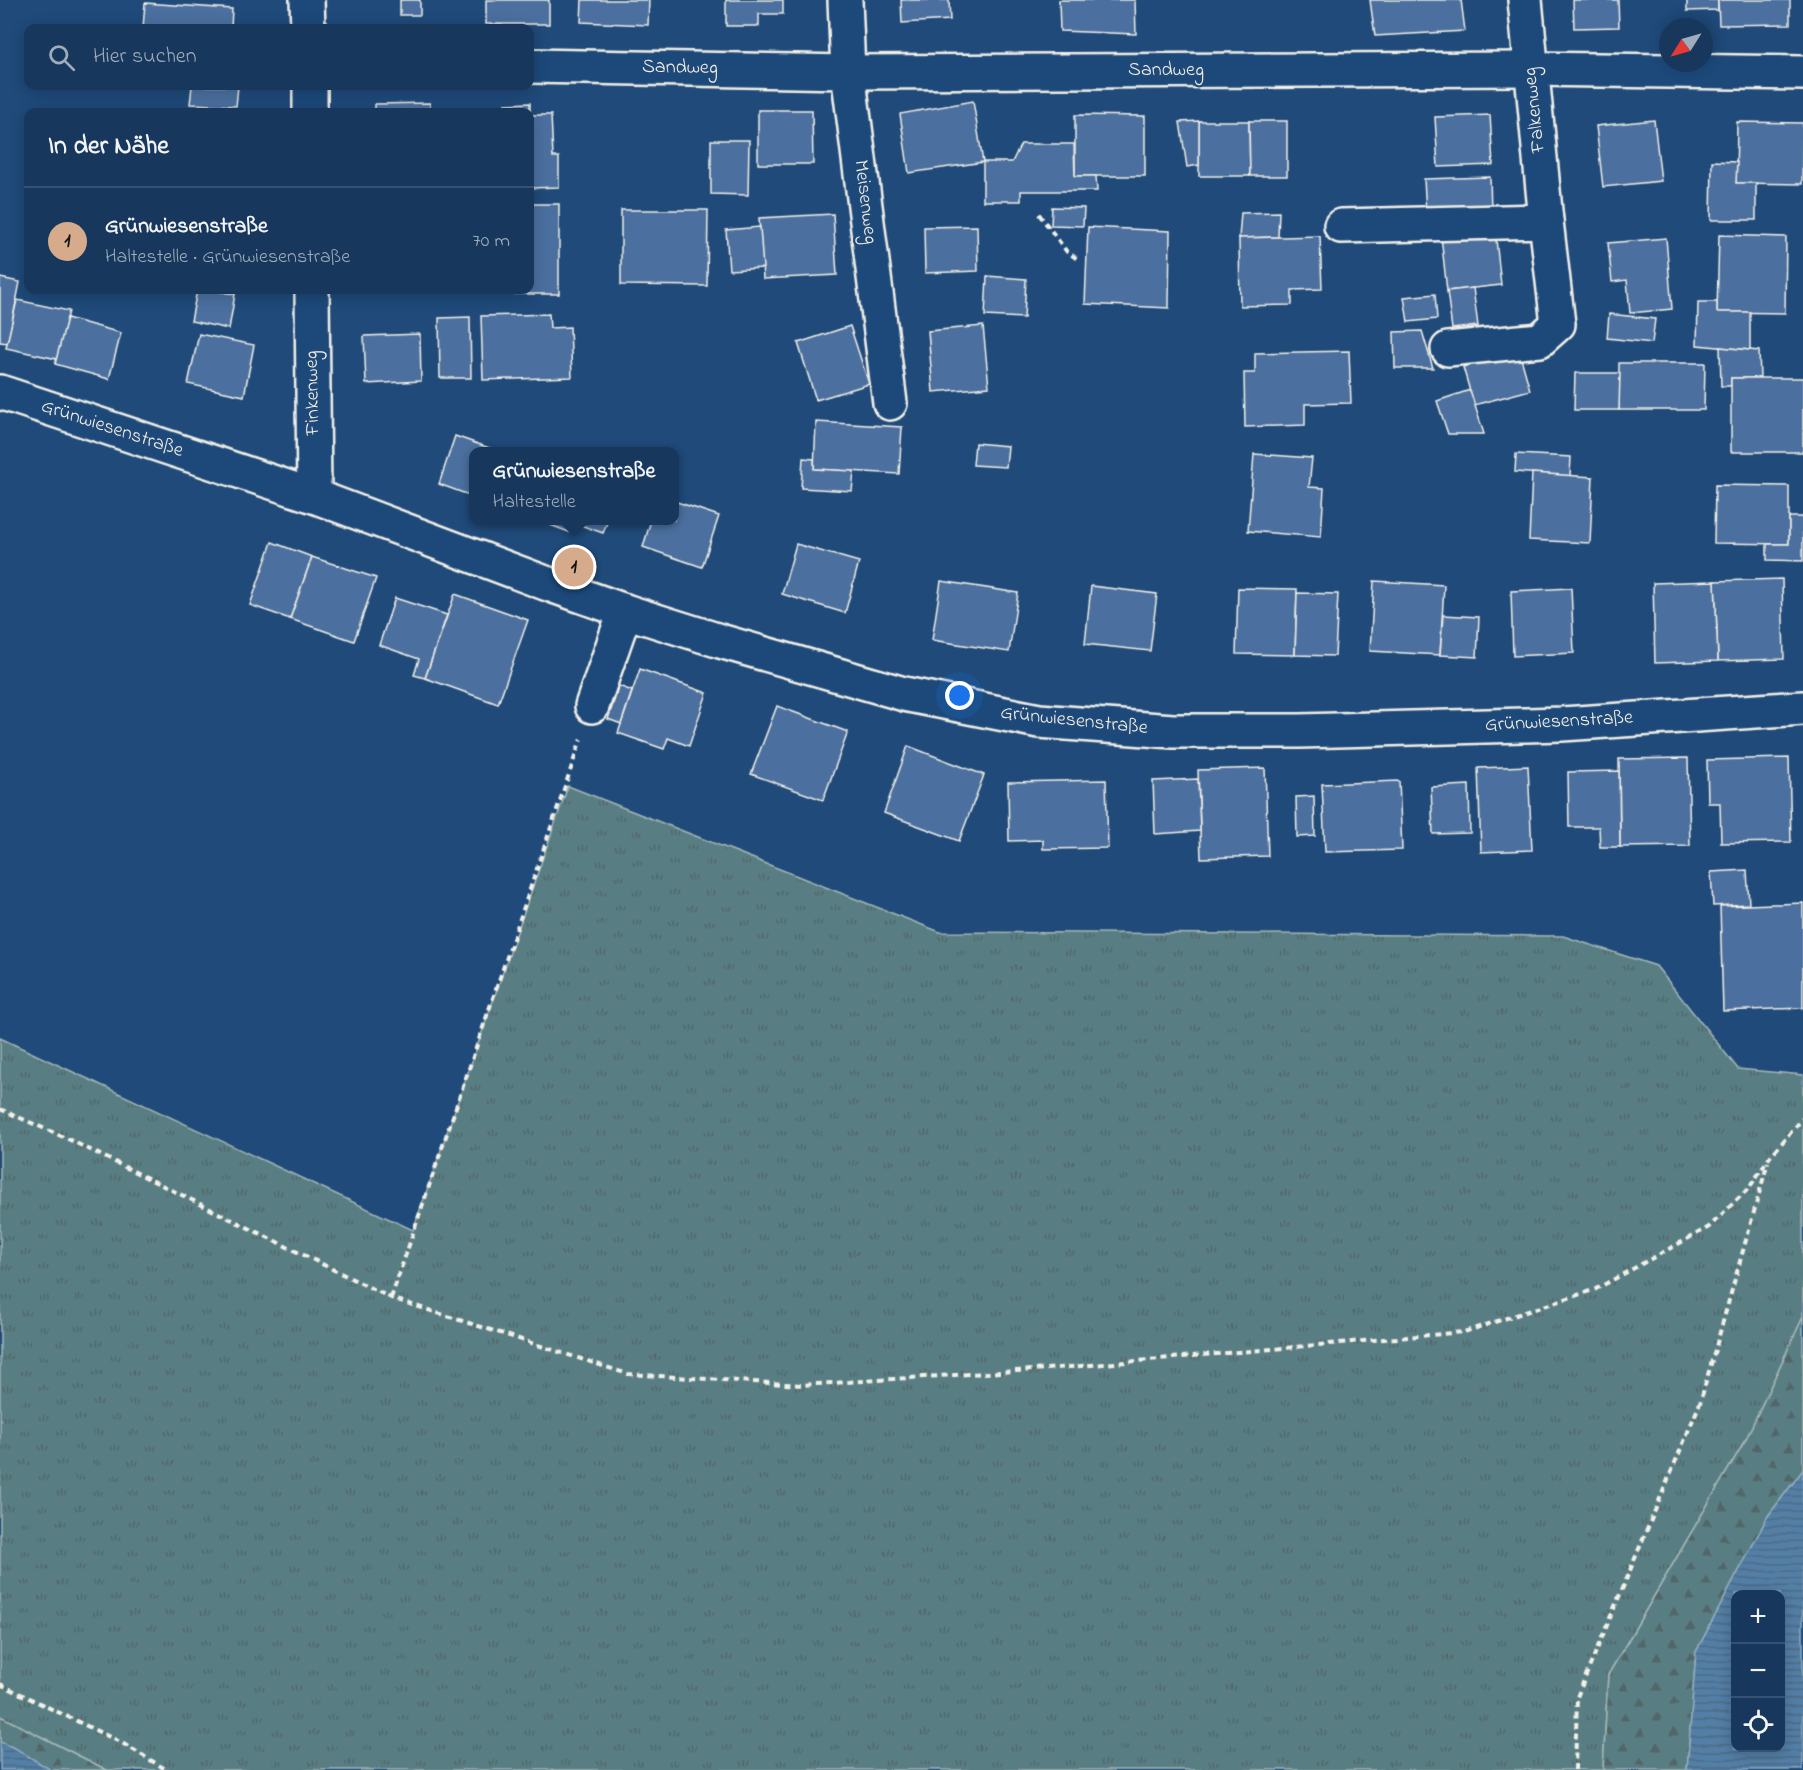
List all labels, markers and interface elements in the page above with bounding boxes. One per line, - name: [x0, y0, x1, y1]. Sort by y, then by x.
- north arrow: [1659, 18, 1713, 72]
- search box: [24, 24, 534, 90]
- icon: search: [45, 41, 78, 74]
- text: Hier suchen: [93, 41, 197, 73]
- street label: Sandweg: [642, 53, 718, 84]
- street label: Sandweg: [1128, 56, 1204, 86]
- street label: Falkenweg: [1516, 66, 1555, 155]
- text: In der Nähe: [48, 128, 169, 166]
- street label: Meisenweg: [844, 158, 885, 246]
- text: Grünwiesenstraße: [105, 211, 268, 243]
- text: 1: [64, 227, 71, 256]
- text: 70 m: [473, 227, 510, 256]
- text: Haltestelle · Grünwiesenstraße: [105, 243, 350, 272]
- street label: Finkenweg: [298, 350, 329, 437]
- street label: Grünwiesenstraße: [37, 392, 187, 466]
- popup: [469, 447, 679, 525]
- text: Grünwiesenstraße: [493, 456, 655, 488]
- text: Haltestelle: [493, 488, 576, 517]
- pin: 1: [554, 544, 594, 590]
- your location: [945, 681, 974, 710]
- street label: Grünwiesenstraße: [999, 699, 1149, 743]
- street label: Grünwiesenstraße: [1484, 704, 1634, 740]
- map controls: [1731, 1590, 1785, 1752]
- button: +: [1731, 1590, 1785, 1644]
- button: −: [1731, 1644, 1785, 1698]
- button: locate: [1731, 1698, 1785, 1752]

